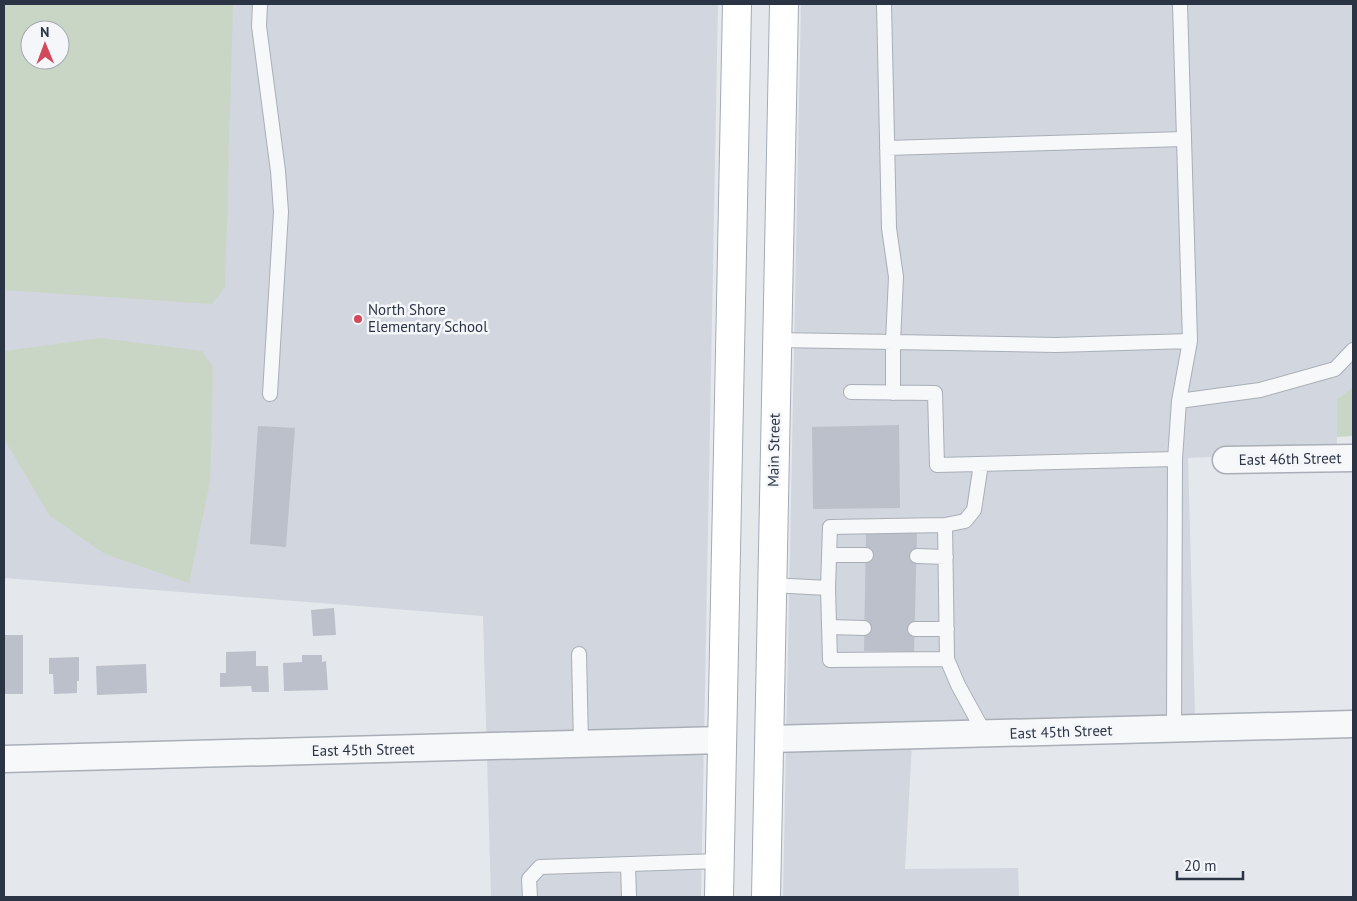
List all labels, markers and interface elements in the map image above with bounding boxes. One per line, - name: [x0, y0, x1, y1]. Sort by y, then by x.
- north arrow: [20, 20, 70, 70]
- text: N: [40, 23, 50, 41]
- place label: North Shore Elementary School: [368, 300, 488, 336]
- marker: North Shore Elementary School: [352, 313, 364, 325]
- street label: Main Street: [763, 413, 784, 487]
- street label: East 46th Street: [1238, 448, 1342, 469]
- street label: East 45th Street: [1009, 720, 1113, 743]
- street label: East 45th Street: [311, 739, 415, 760]
- scale bar: [1177, 848, 1243, 880]
- text: 20 m: [1184, 856, 1217, 875]

